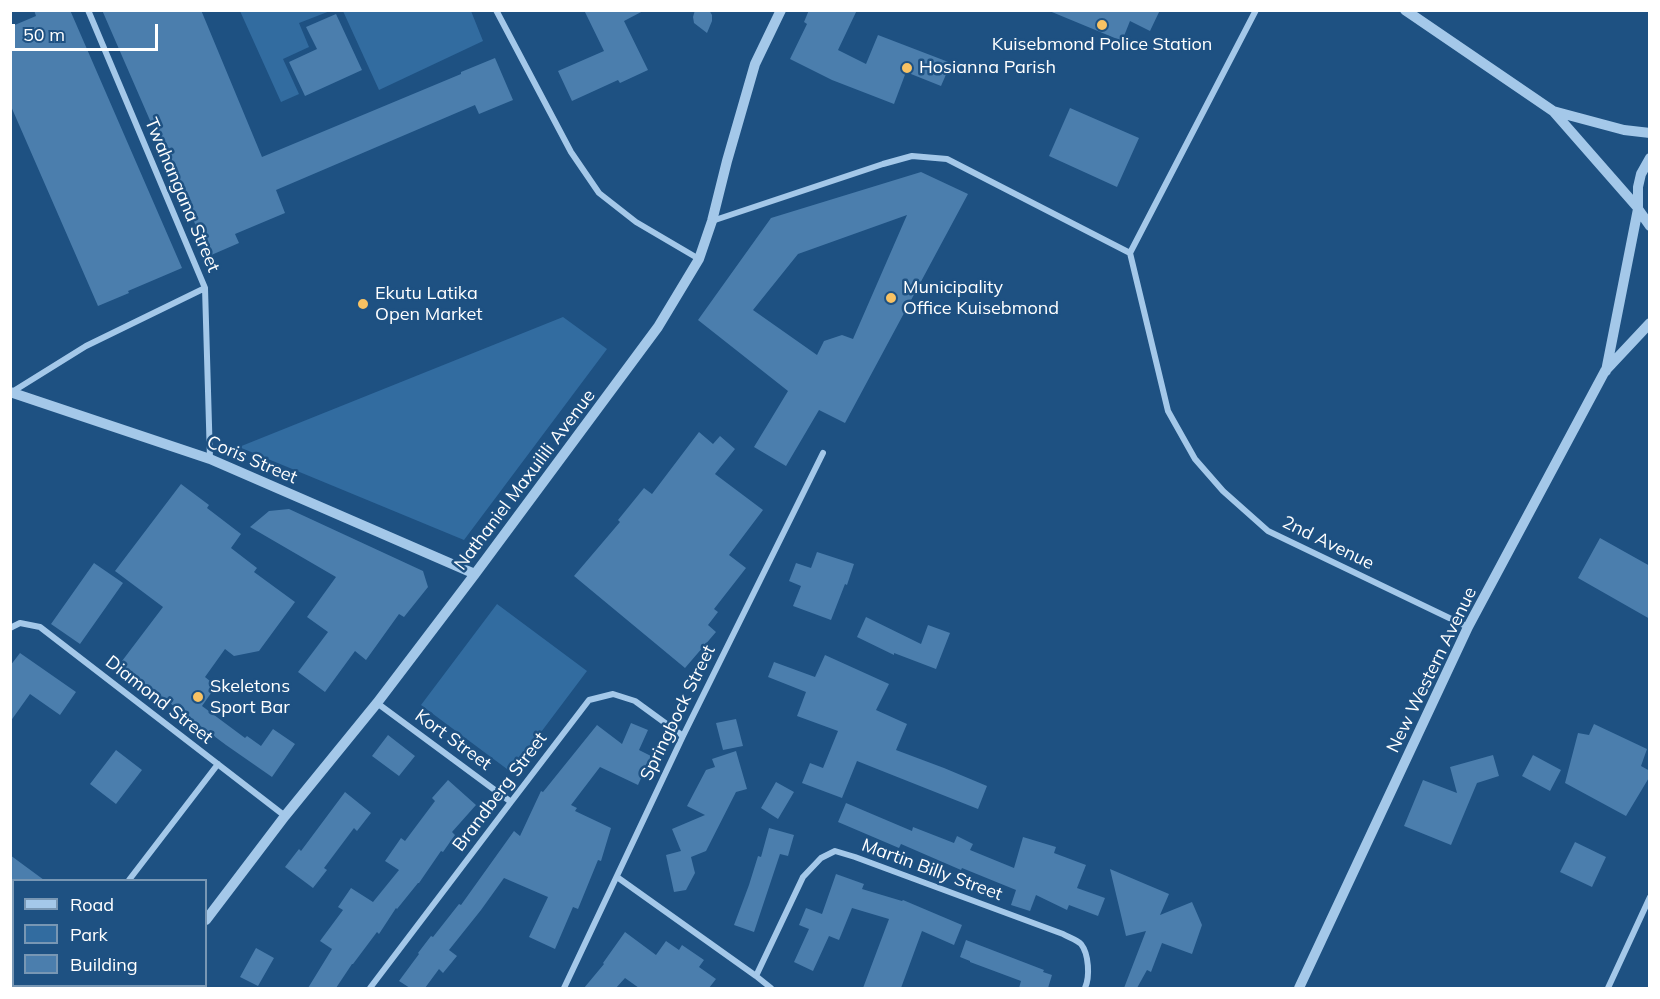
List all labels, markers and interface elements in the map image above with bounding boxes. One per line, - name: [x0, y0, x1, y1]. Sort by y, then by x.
- scale bar: [15, 12, 160, 50]
- marker: Kuisebmond Police Station: [1095, 18, 1109, 32]
- text: 50 m: [23, 23, 65, 46]
- place label: Kuisebmond Police Station: [992, 34, 1212, 56]
- place label: Hosianna Parish: [919, 57, 1056, 79]
- marker: Hosianna Parish: [900, 61, 914, 75]
- street label: Twahangana Street: [140, 115, 224, 275]
- place label: Municipality Office Kuisebmond: [903, 277, 1059, 320]
- place label: Ekutu Latika Open Market: [375, 283, 483, 326]
- marker: Municipality Office Kuisebmond: [884, 291, 898, 305]
- marker: Ekutu Latika Open Market: [356, 297, 370, 311]
- street label: Nathaniel Maxuilili Avenue: [450, 385, 600, 575]
- street label: Coris Street: [204, 431, 300, 489]
- street label: 2nd Avenue: [1279, 511, 1377, 575]
- street label: New Western Avenue: [1383, 584, 1481, 756]
- street label: Springbock Street: [636, 642, 720, 784]
- street label: Diamond Street: [101, 651, 217, 749]
- place label: Skeletons Sport Bar: [210, 676, 290, 718]
- marker: Skeletons Sport Bar: [191, 690, 205, 704]
- street label: Kort Street: [411, 705, 495, 775]
- street label: Brandberg Street: [448, 728, 552, 856]
- street label: Martin Billy Street: [859, 835, 1005, 905]
- legend: [12, 879, 207, 987]
- text: Road: [70, 893, 114, 916]
- text: Park: [70, 923, 108, 946]
- text: Building: [70, 953, 138, 976]

